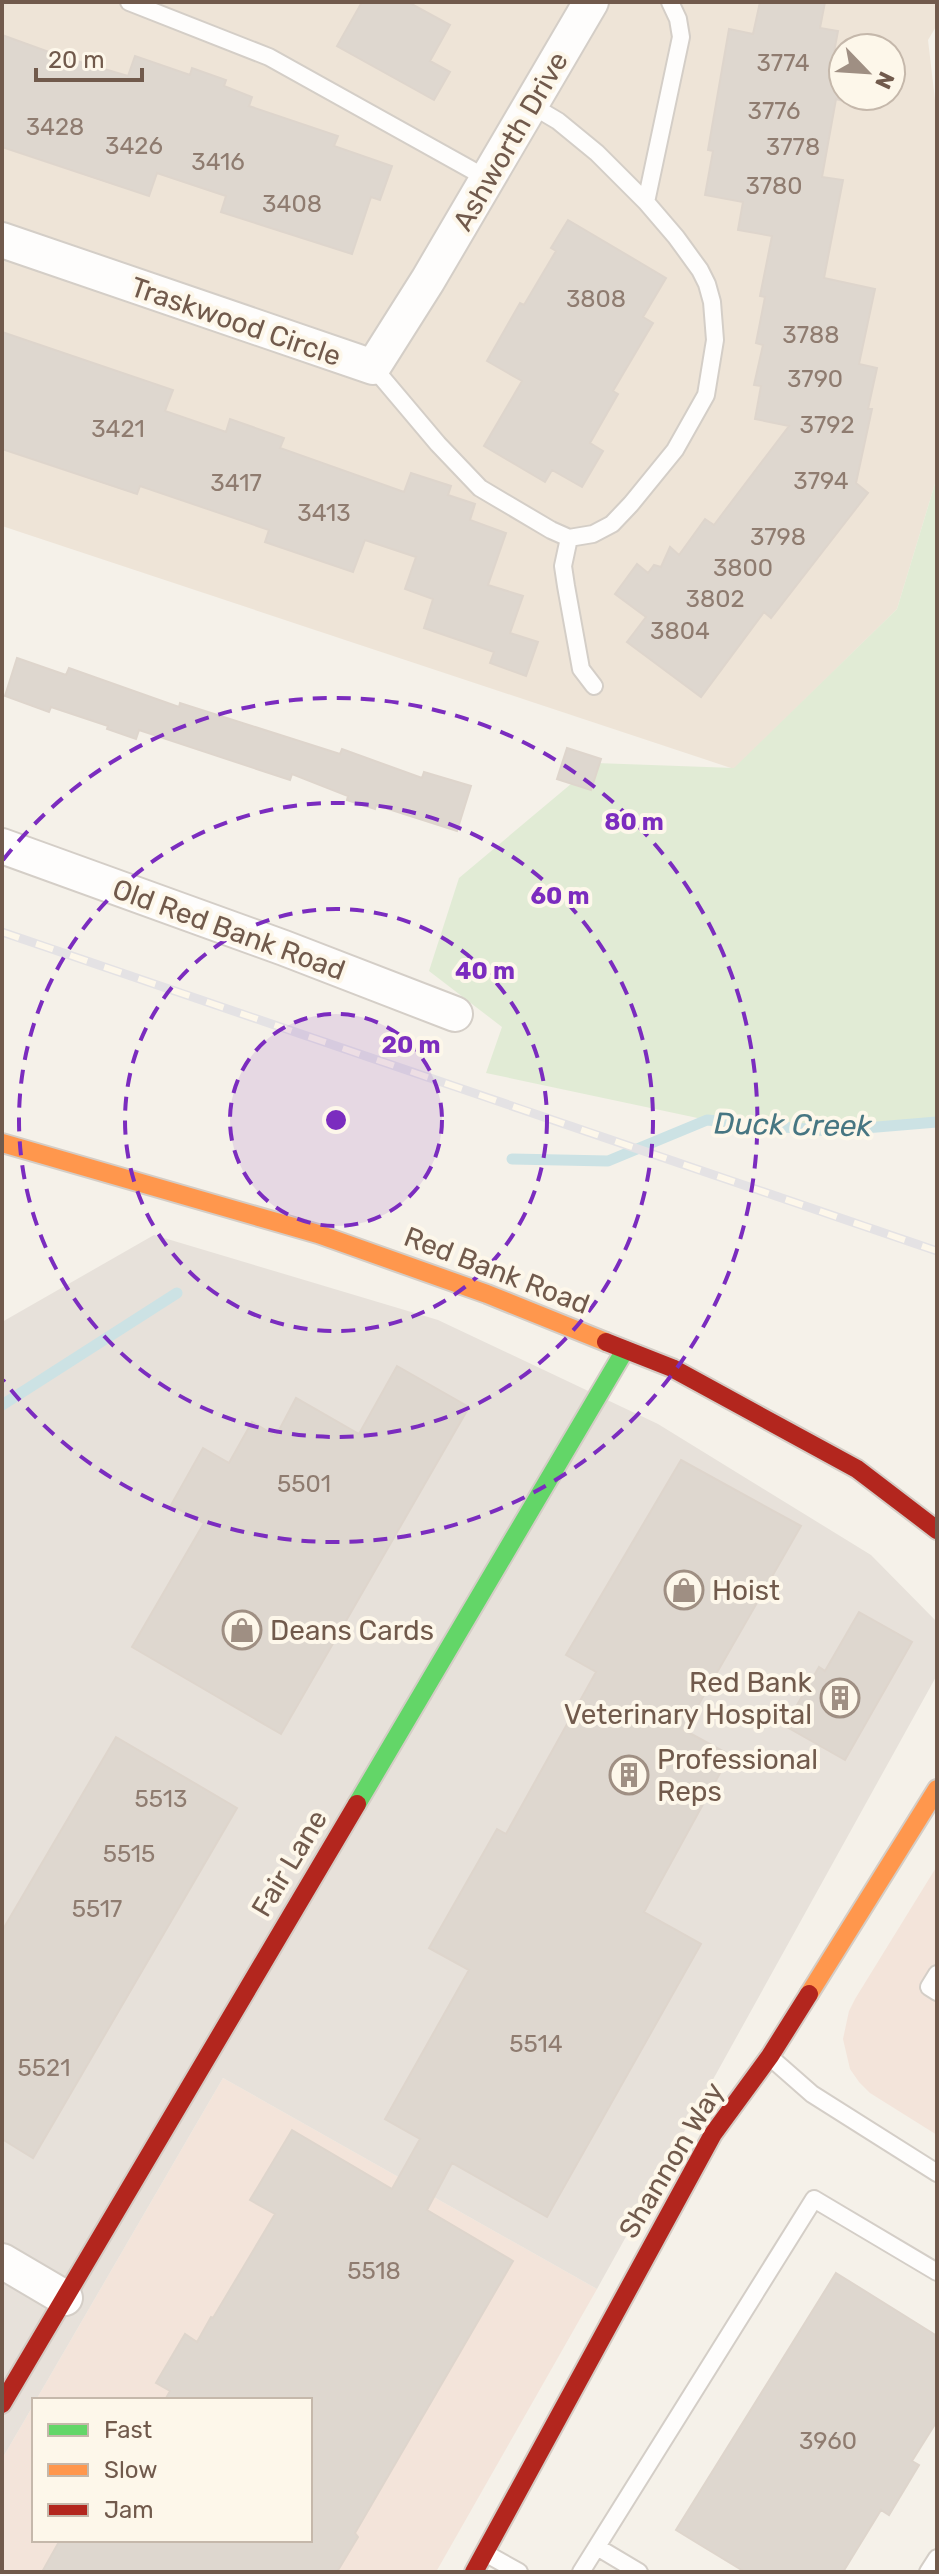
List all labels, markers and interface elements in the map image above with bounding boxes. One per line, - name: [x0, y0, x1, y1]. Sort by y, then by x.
- scale bar: [36, 32, 142, 82]
- north arrow: [827, 32, 907, 112]
- text: 20 m: [48, 46, 105, 74]
- street label: Ashworth Drive: [446, 46, 575, 237]
- house number: 3774: [756, 49, 810, 77]
- text: N: [869, 67, 900, 93]
- house number: 3776: [748, 97, 800, 125]
- house number: 3428: [26, 113, 84, 141]
- house number: 3426: [105, 132, 163, 160]
- house number: 3778: [766, 133, 820, 161]
- house number: 3416: [191, 148, 245, 176]
- house number: 3780: [745, 172, 803, 200]
- house number: 3408: [262, 190, 322, 218]
- street label: Traskwood Circle: [126, 270, 345, 373]
- house number: 3808: [566, 285, 626, 313]
- house number: 3788: [782, 321, 840, 349]
- house number: 3790: [787, 365, 843, 393]
- house number: 3792: [799, 411, 855, 439]
- house number: 3421: [91, 415, 145, 443]
- house number: 3794: [793, 467, 849, 495]
- house number: 3417: [210, 469, 262, 497]
- house number: 3413: [297, 499, 351, 527]
- house number: 3798: [750, 523, 806, 551]
- house number: 3800: [713, 554, 773, 582]
- house number: 3802: [685, 585, 745, 613]
- house number: 3804: [650, 617, 710, 645]
- text: 80 m: [604, 808, 664, 836]
- street label: Old Red Bank Road: [108, 872, 350, 987]
- text: 60 m: [530, 882, 590, 910]
- text: 40 m: [455, 957, 515, 985]
- text: 20 m: [381, 1031, 441, 1059]
- centre of rings: [322, 1106, 350, 1134]
- water label: Duck Creek: [714, 1106, 873, 1144]
- street label: Red Bank Road: [399, 1220, 594, 1321]
- house number: 5501: [277, 1470, 331, 1498]
- shop icon: Hoist: [663, 1569, 705, 1611]
- place label: Hoist: [712, 1574, 780, 1607]
- shop icon: Deans Cards: [221, 1609, 263, 1651]
- place label: Deans Cards: [270, 1614, 434, 1647]
- place label: Red Bank Veterinary Hospital: [564, 1666, 813, 1731]
- building icon: Red Bank Veterinary Hospital: [819, 1677, 861, 1719]
- place label: Professional Reps: [657, 1743, 818, 1808]
- building icon: Professional Reps: [608, 1754, 650, 1796]
- house number: 5513: [135, 1785, 187, 1813]
- street label: Fair Lane: [245, 1804, 334, 1923]
- house number: 5515: [103, 1840, 155, 1868]
- house number: 5517: [72, 1895, 122, 1923]
- house number: 5514: [509, 2030, 563, 2058]
- house number: 5521: [18, 2054, 70, 2082]
- street label: Shannon Way: [612, 2076, 731, 2244]
- house number: 5518: [347, 2257, 401, 2285]
- legend: [32, 2398, 312, 2542]
- text: Fast: [104, 2416, 152, 2444]
- house number: 3960: [799, 2427, 857, 2455]
- text: Slow: [104, 2456, 157, 2484]
- text: Jam: [104, 2496, 154, 2524]

